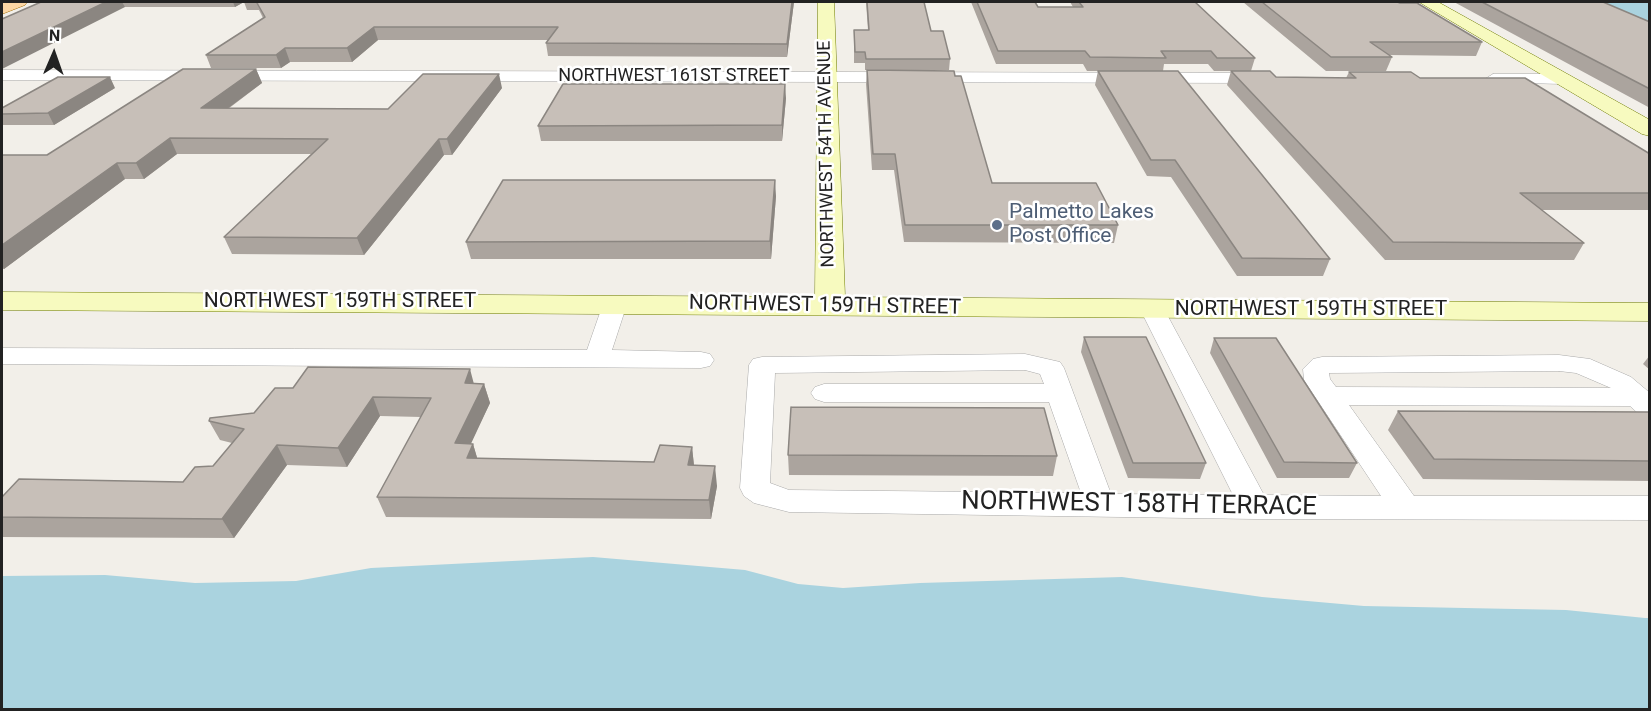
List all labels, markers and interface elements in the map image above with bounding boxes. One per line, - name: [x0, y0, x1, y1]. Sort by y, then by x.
- north arrow: [24, 24, 84, 84]
- text: N: [49, 26, 61, 45]
- street label: NORTHWEST 54TH AVENUE: [814, 40, 840, 268]
- street label: NORTHWEST 161ST STREET: [558, 65, 790, 87]
- place label: Palmetto Lakes Post Office: [1009, 200, 1154, 250]
- marker: Palmetto Lakes Post Office: [990, 218, 1004, 232]
- street label: NORTHWEST 159TH STREET: [204, 289, 476, 315]
- street label: NORTHWEST 159TH STREET: [689, 291, 961, 321]
- street label: NORTHWEST 159TH STREET: [1175, 297, 1447, 323]
- street label: NORTHWEST 158TH TERRACE: [961, 486, 1317, 524]

